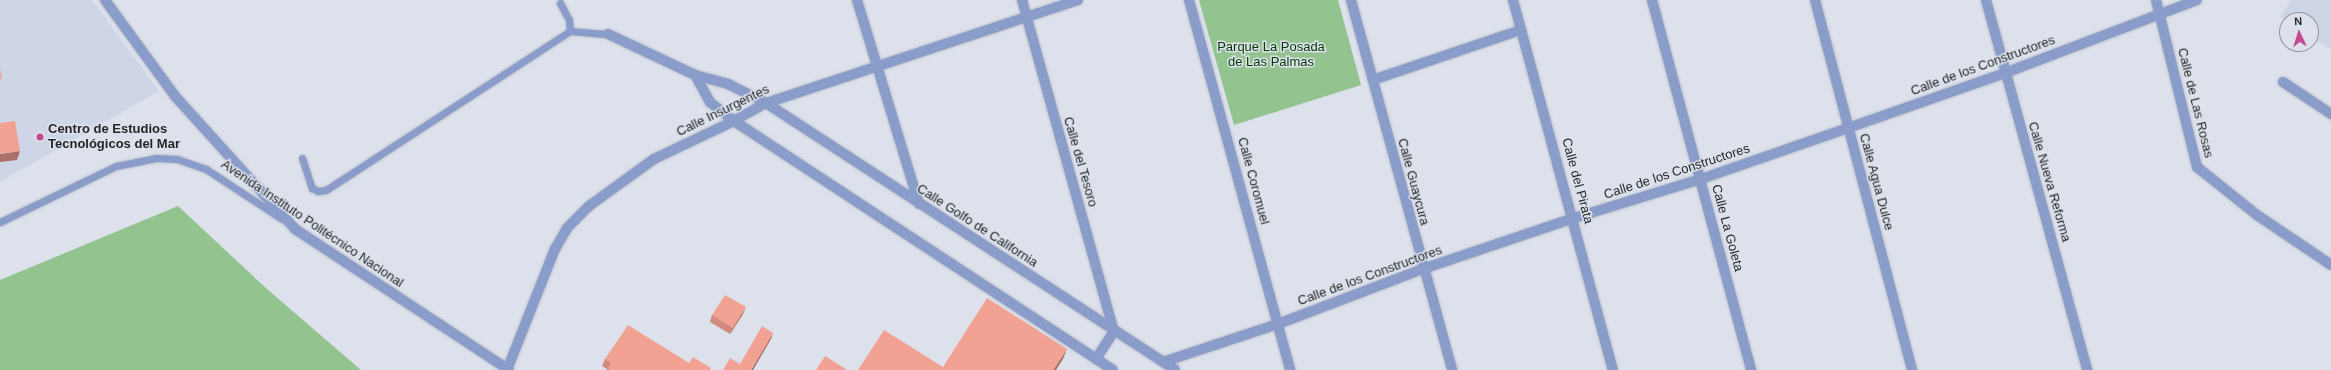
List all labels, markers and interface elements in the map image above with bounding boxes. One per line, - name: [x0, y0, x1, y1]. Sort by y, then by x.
- north arrow: [2279, 12, 2319, 52]
- text: N: [2294, 15, 2303, 27]
- street label: Calle de los Constructores: [1909, 33, 2057, 99]
- park label: Parque La Posada de Las Palmas: [1217, 40, 1325, 71]
- street label: Calle de Las Rosas: [2174, 46, 2216, 160]
- street label: Calle Insurgentes: [674, 82, 772, 140]
- street label: Calle del Tesoro: [1060, 115, 1100, 209]
- street label: Calle Nueva Reforma: [2024, 120, 2074, 244]
- place label: Centro de Estudios Tecnológicos del Mar: [48, 122, 180, 153]
- street label: Calle Agua Dulce: [1855, 131, 1897, 233]
- marker: Centro de Estudios Tecnológicos del Mar: [35, 132, 45, 142]
- street label: Calle Coromuel: [1234, 136, 1272, 226]
- street label: Calle del Pirata: [1558, 136, 1596, 226]
- street label: Calle Guaycura: [1394, 137, 1432, 227]
- street label: Calle de los Constructores: [1602, 141, 1752, 203]
- street label: Avenida Instituto Politécnico Nacional: [218, 157, 406, 291]
- street label: Calle Golfo de California: [914, 181, 1040, 271]
- street label: Calle La Goleta: [1708, 183, 1746, 273]
- street label: Calle de los Constructores: [1296, 243, 1444, 309]

